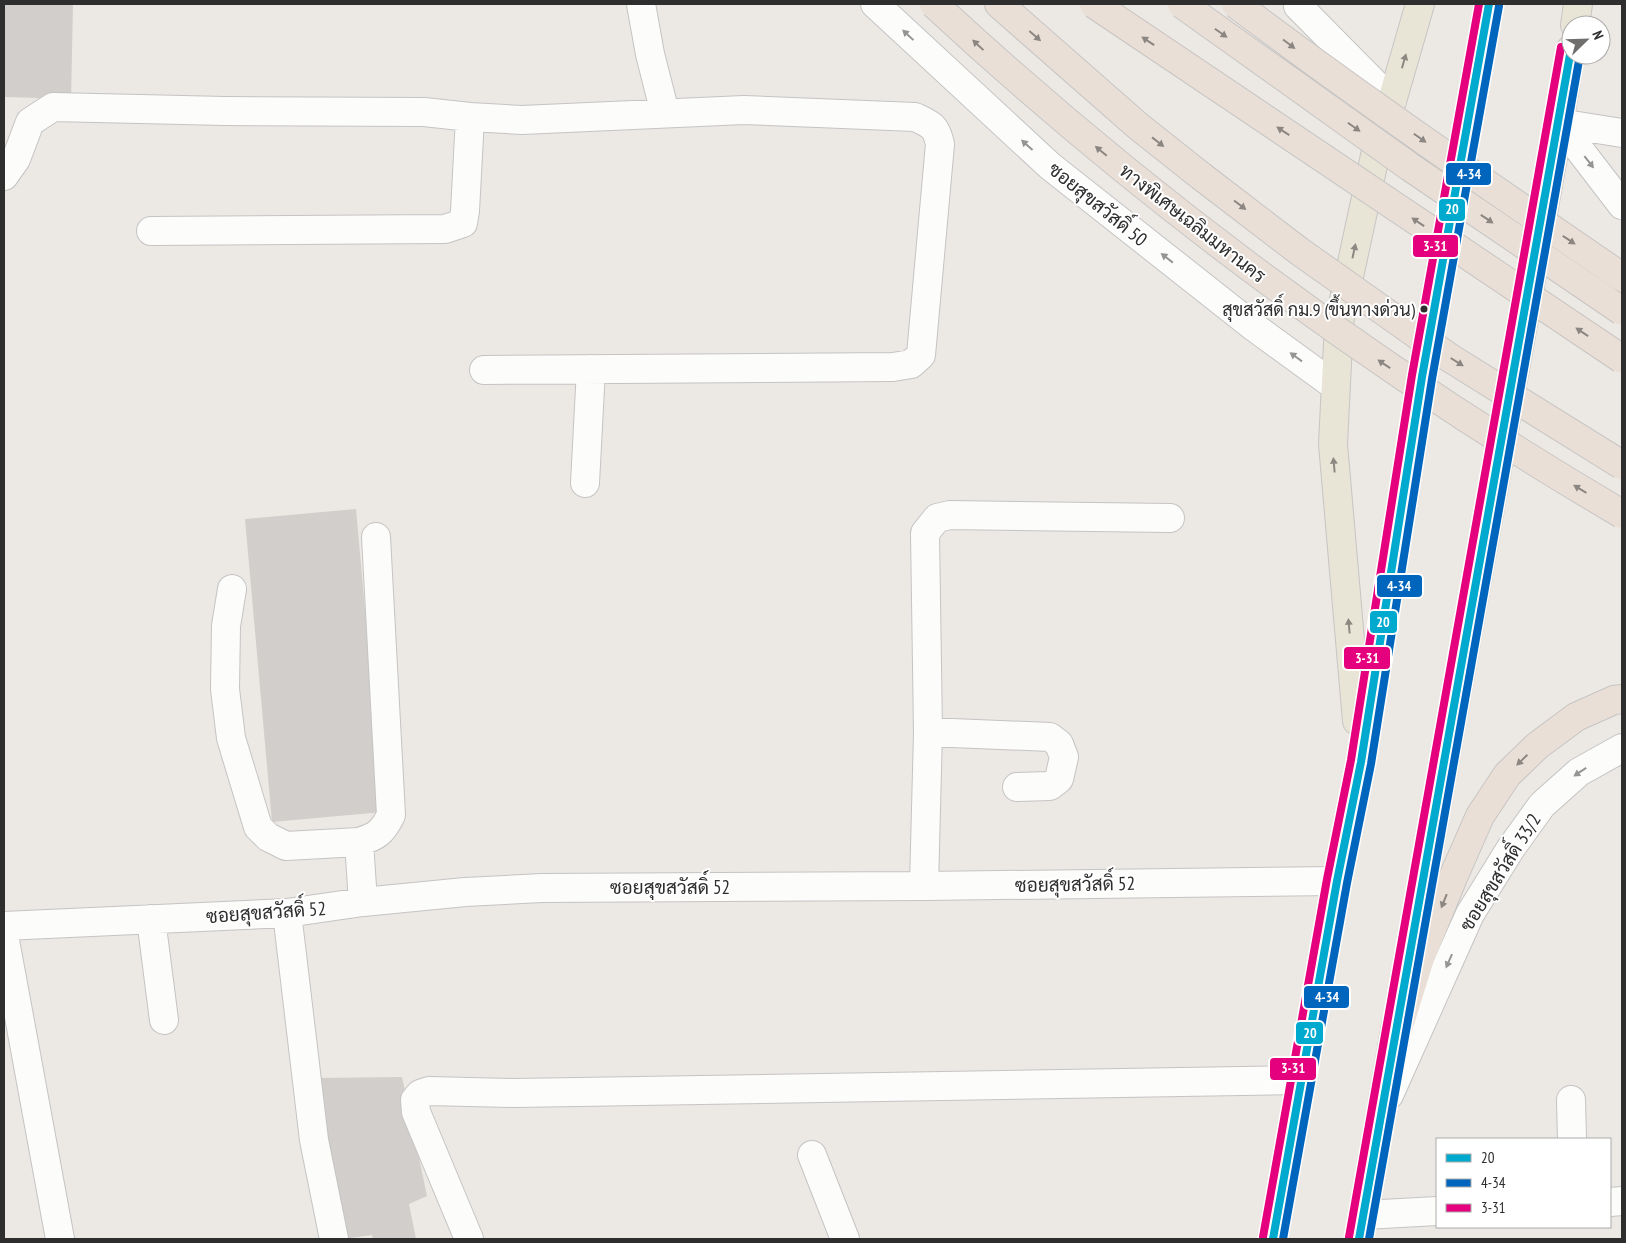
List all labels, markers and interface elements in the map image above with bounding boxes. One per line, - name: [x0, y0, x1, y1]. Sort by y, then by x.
- north arrow: [1561, 15, 1611, 65]
- one-way arrow: [1214, 28, 1228, 38]
- text: N: [1588, 28, 1608, 42]
- one-way arrow: [902, 29, 914, 41]
- one-way arrow: [1028, 31, 1041, 42]
- one-way arrow: [1141, 36, 1155, 46]
- one-way arrow: [1282, 38, 1295, 49]
- one-way arrow: [972, 39, 984, 51]
- one-way arrow: [1400, 53, 1408, 68]
- one-way arrow: [1347, 122, 1361, 132]
- one-way arrow: [1276, 126, 1290, 136]
- one-way arrow: [1414, 133, 1427, 143]
- one-way arrow: [1152, 137, 1165, 147]
- one-way arrow: [1021, 139, 1033, 151]
- one-way arrow: [1095, 145, 1108, 156]
- street label: ซอยสุขสวัสดิ์ 50: [1043, 152, 1156, 252]
- one-way arrow: [1584, 155, 1594, 169]
- street label: ทางพิเศษเฉลิมมหานคร: [1115, 158, 1271, 288]
- line badge: 4-34: [1445, 162, 1492, 186]
- text: 4-34: [1457, 165, 1481, 183]
- line badge: 20: [1438, 198, 1466, 222]
- one-way arrow: [1233, 200, 1246, 211]
- text: 20: [1445, 200, 1459, 218]
- one-way arrow: [1481, 214, 1494, 224]
- one-way arrow: [1411, 217, 1425, 227]
- line badge: 3-31: [1412, 234, 1459, 258]
- one-way arrow: [1562, 235, 1576, 245]
- text: 3-31: [1423, 237, 1447, 255]
- one-way arrow: [1350, 244, 1358, 259]
- one-way arrow: [1161, 253, 1174, 264]
- place label: สุขสวัสดิ์ กม.9 (ขึ้นทางด่วน): [1222, 293, 1416, 322]
- marker: สุขสวัสดิ์ กม.9 (ขึ้นทางด่วน): [1419, 304, 1429, 314]
- one-way arrow: [1575, 327, 1589, 337]
- one-way arrow: [1289, 352, 1303, 362]
- one-way arrow: [1450, 358, 1463, 367]
- one-way arrow: [1378, 360, 1391, 369]
- one-way arrow: [1330, 456, 1338, 472]
- one-way arrow: [1574, 485, 1587, 494]
- line badge: 4-34: [1376, 574, 1423, 598]
- text: 4-34: [1387, 577, 1411, 595]
- line badge: 20: [1369, 610, 1398, 634]
- text: 20: [1376, 613, 1390, 631]
- one-way arrow: [1345, 618, 1353, 634]
- line badge: 3-31: [1343, 646, 1391, 670]
- text: 3-31: [1355, 649, 1379, 667]
- one-way arrow: [1517, 754, 1529, 766]
- one-way arrow: [1573, 768, 1587, 777]
- street label: ซอยสุขสวัสดิ์ 33/2: [1449, 805, 1547, 936]
- street label: ซอยสุขสวัสดิ์ 52: [1015, 865, 1135, 898]
- street label: ซอยสุขสวัสดิ์ 52: [610, 869, 730, 900]
- street label: ซอยสุขสวัสดิ์ 52: [205, 890, 327, 929]
- one-way arrow: [1440, 893, 1447, 908]
- one-way arrow: [1444, 954, 1452, 968]
- line badge: 4-34: [1303, 985, 1350, 1009]
- text: 4-34: [1315, 988, 1339, 1006]
- line badge: 20: [1295, 1021, 1324, 1045]
- text: 20: [1303, 1024, 1317, 1042]
- line badge: 3-31: [1269, 1057, 1317, 1081]
- text: 3-31: [1281, 1059, 1305, 1077]
- legend: [1436, 1138, 1611, 1228]
- text: 20: [1481, 1148, 1495, 1167]
- text: 4-34: [1481, 1173, 1506, 1192]
- text: 3-31: [1481, 1198, 1506, 1217]

